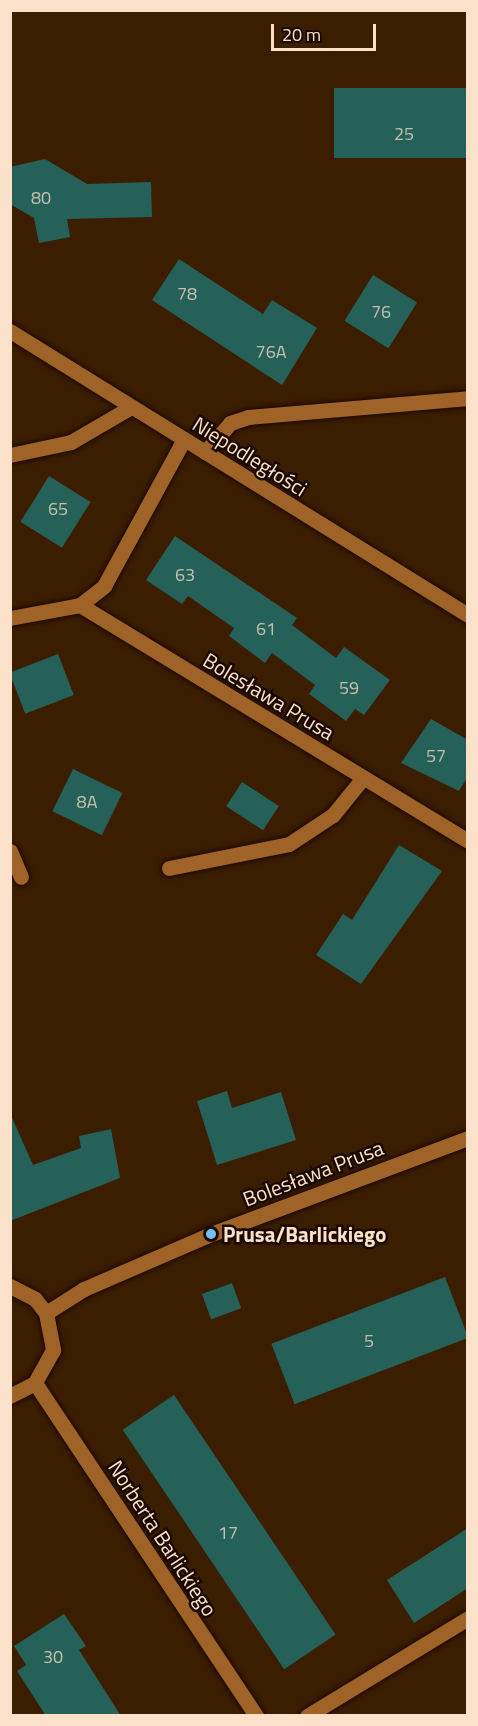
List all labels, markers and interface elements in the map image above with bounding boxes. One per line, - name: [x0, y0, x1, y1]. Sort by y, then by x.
- scale bar: [274, 12, 379, 50]
- text: 20 m: [282, 21, 321, 48]
- house number: 25: [394, 123, 414, 145]
- house number: 80: [31, 187, 51, 209]
- house number: 78: [177, 283, 197, 305]
- house number: 76: [371, 301, 391, 323]
- house number: 76A: [256, 341, 286, 363]
- street label: Niepodległości: [188, 411, 312, 501]
- house number: 65: [48, 498, 68, 520]
- house number: 63: [175, 564, 195, 586]
- house number: 61: [256, 618, 276, 640]
- street label: Bolesława Prusa: [199, 647, 339, 745]
- house number: 59: [339, 677, 359, 699]
- house number: 57: [426, 745, 446, 767]
- house number: 8A: [77, 791, 97, 813]
- street label: Bolesława Prusa: [239, 1135, 387, 1211]
- place label: Prusa/Barlickiego: [223, 1221, 386, 1247]
- marker: Prusa/Barlickiego: [204, 1227, 218, 1241]
- house number: 5: [364, 1330, 374, 1352]
- street label: Norberta Barlickiego: [103, 1456, 223, 1620]
- house number: 17: [218, 1522, 238, 1544]
- house number: 30: [43, 1646, 63, 1668]

